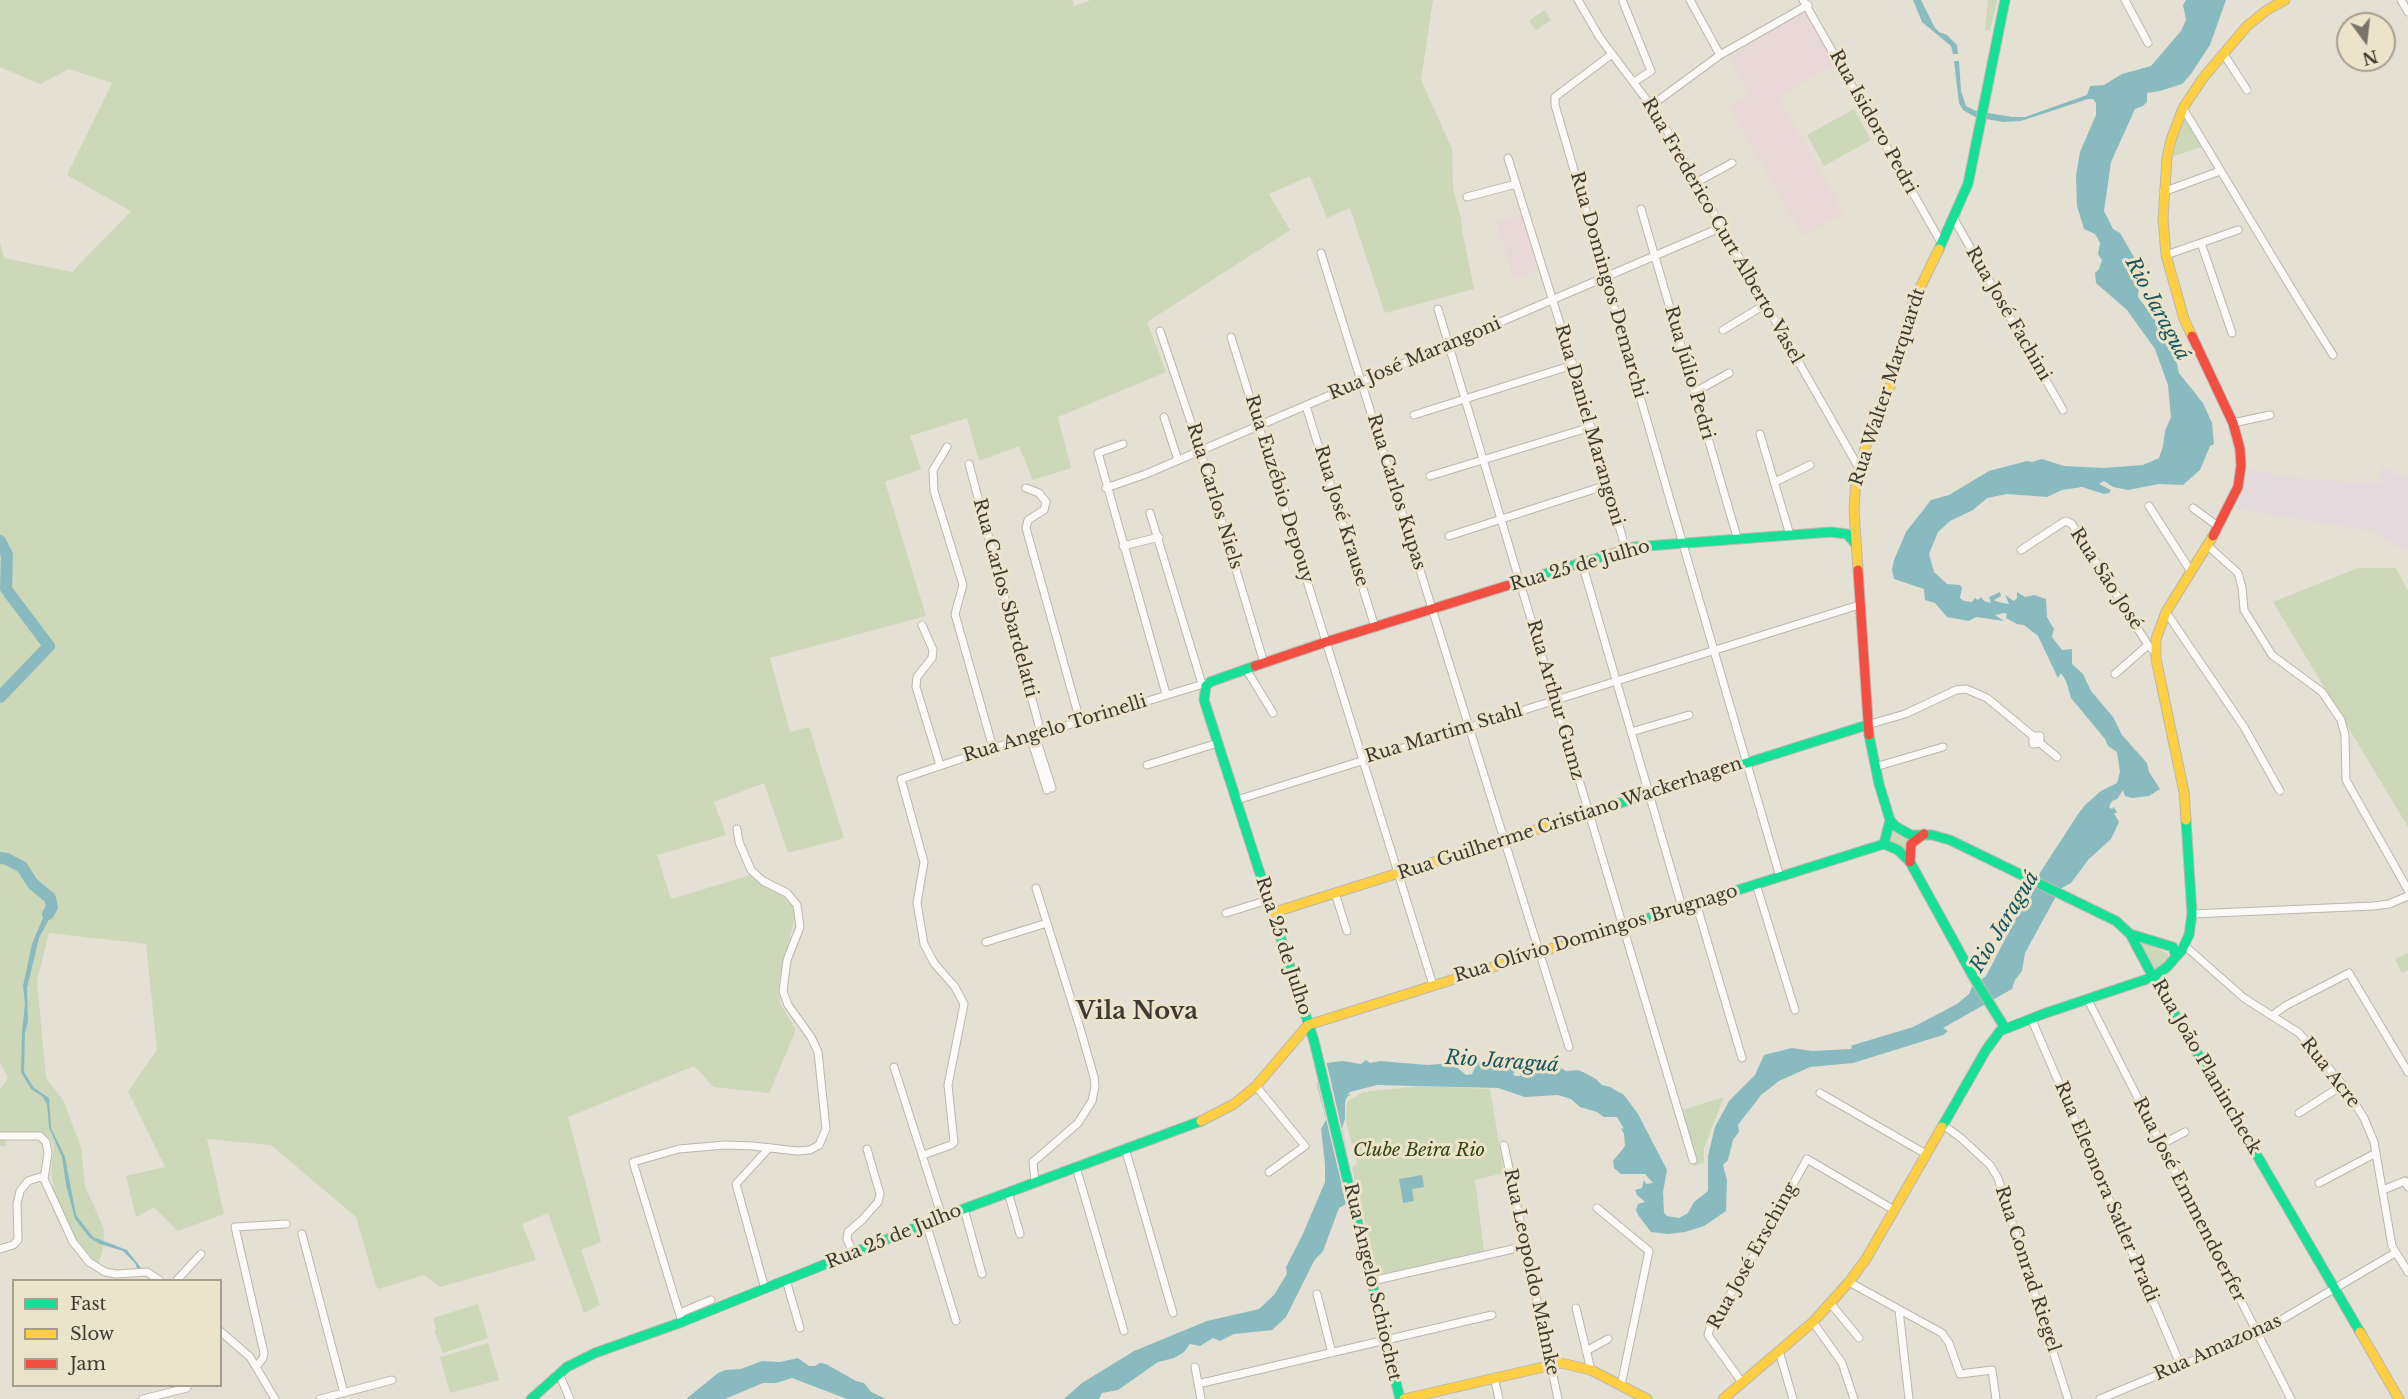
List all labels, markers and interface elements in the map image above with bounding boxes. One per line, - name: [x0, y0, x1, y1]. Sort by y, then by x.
- north arrow: [2336, 12, 2396, 72]
- street label: Rua Isidoro Pedri: [1824, 46, 1922, 198]
- text: N: [2360, 46, 2380, 69]
- street label: Rua Frederico Curt Alberto Vasel: [1637, 94, 1807, 368]
- street label: Rua Domingos Demarchi: [1565, 169, 1651, 401]
- street label: Rua José Fachini: [1961, 243, 2055, 385]
- water label: Rio Jaraguá: [2120, 253, 2194, 365]
- street label: Rua Walter Marquardt: [1846, 285, 1930, 489]
- street label: Rua Júlio Pedri: [1660, 304, 1718, 442]
- street label: Rua José Marangoni: [1326, 313, 1504, 405]
- street label: Rua Daniel Marangoni: [1550, 322, 1628, 528]
- street label: Rua Euzébio Depouy: [1240, 392, 1318, 586]
- street label: Rua Carlos Kupas: [1362, 412, 1430, 572]
- street label: Rua Carlos Niels: [1181, 420, 1247, 572]
- street label: Rua José Krause: [1309, 443, 1373, 589]
- street label: Rua Carlos Sbardelatti: [968, 496, 1042, 700]
- street label: Rua São José: [2065, 524, 2147, 634]
- street label: Rua 25 de Julho: [1508, 536, 1652, 596]
- street label: Rua Arthur Gumz: [1522, 617, 1588, 783]
- street label: Rua Angelo Torinelli: [961, 691, 1149, 767]
- street label: Rua Martim Stahl: [1363, 700, 1525, 768]
- street label: Rua Guilherme Cristiano Wackerhagen: [1395, 753, 1745, 885]
- water label: Rio Jaraguá: [1965, 867, 2045, 977]
- street label: Rua 25 de Julho: [1250, 874, 1316, 1018]
- street label: Rua Olívio Domingos Brugnago: [1452, 880, 1740, 988]
- street label: Rua João Planincheck: [2147, 975, 2265, 1159]
- district label: Vila Nova: [1076, 998, 1198, 1026]
- street label: Rua Acre: [2296, 1034, 2364, 1112]
- water label: Rio Jaraguá: [1444, 1046, 1560, 1078]
- street label: Rua Eleonora Satler Pradi: [2050, 1078, 2162, 1306]
- street label: Rua José Emmendoerfer: [2128, 1094, 2250, 1306]
- park label: Clube Beira Rio: [1353, 1140, 1485, 1162]
- street label: Rua Leopoldo Mahnke: [1499, 1167, 1563, 1377]
- street label: Rua José Ersching: [1704, 1179, 1802, 1333]
- street label: Rua Angelo Schiochet: [1339, 1181, 1405, 1383]
- street label: Rua Conrad Riegel: [1990, 1183, 2064, 1355]
- street label: Rua 25 de Julho: [823, 1200, 965, 1274]
- legend: [12, 1279, 222, 1387]
- text: Fast: [70, 1293, 106, 1315]
- street label: Rua Amazonas: [2151, 1310, 2285, 1386]
- text: Slow: [70, 1323, 114, 1345]
- text: Jam: [70, 1353, 106, 1375]

